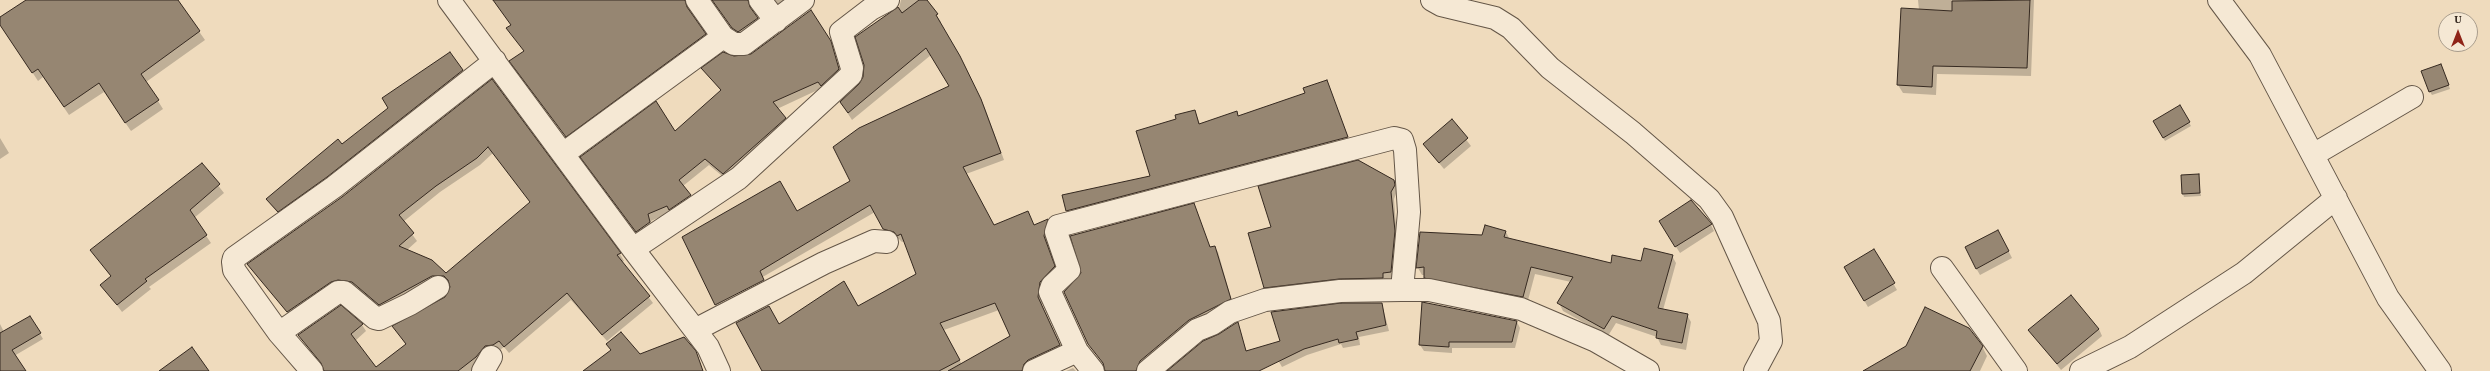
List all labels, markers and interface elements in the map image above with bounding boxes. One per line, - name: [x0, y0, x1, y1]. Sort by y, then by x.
- north arrow: [2438, 12, 2478, 52]
- text: U: [2454, 13, 2462, 28]

